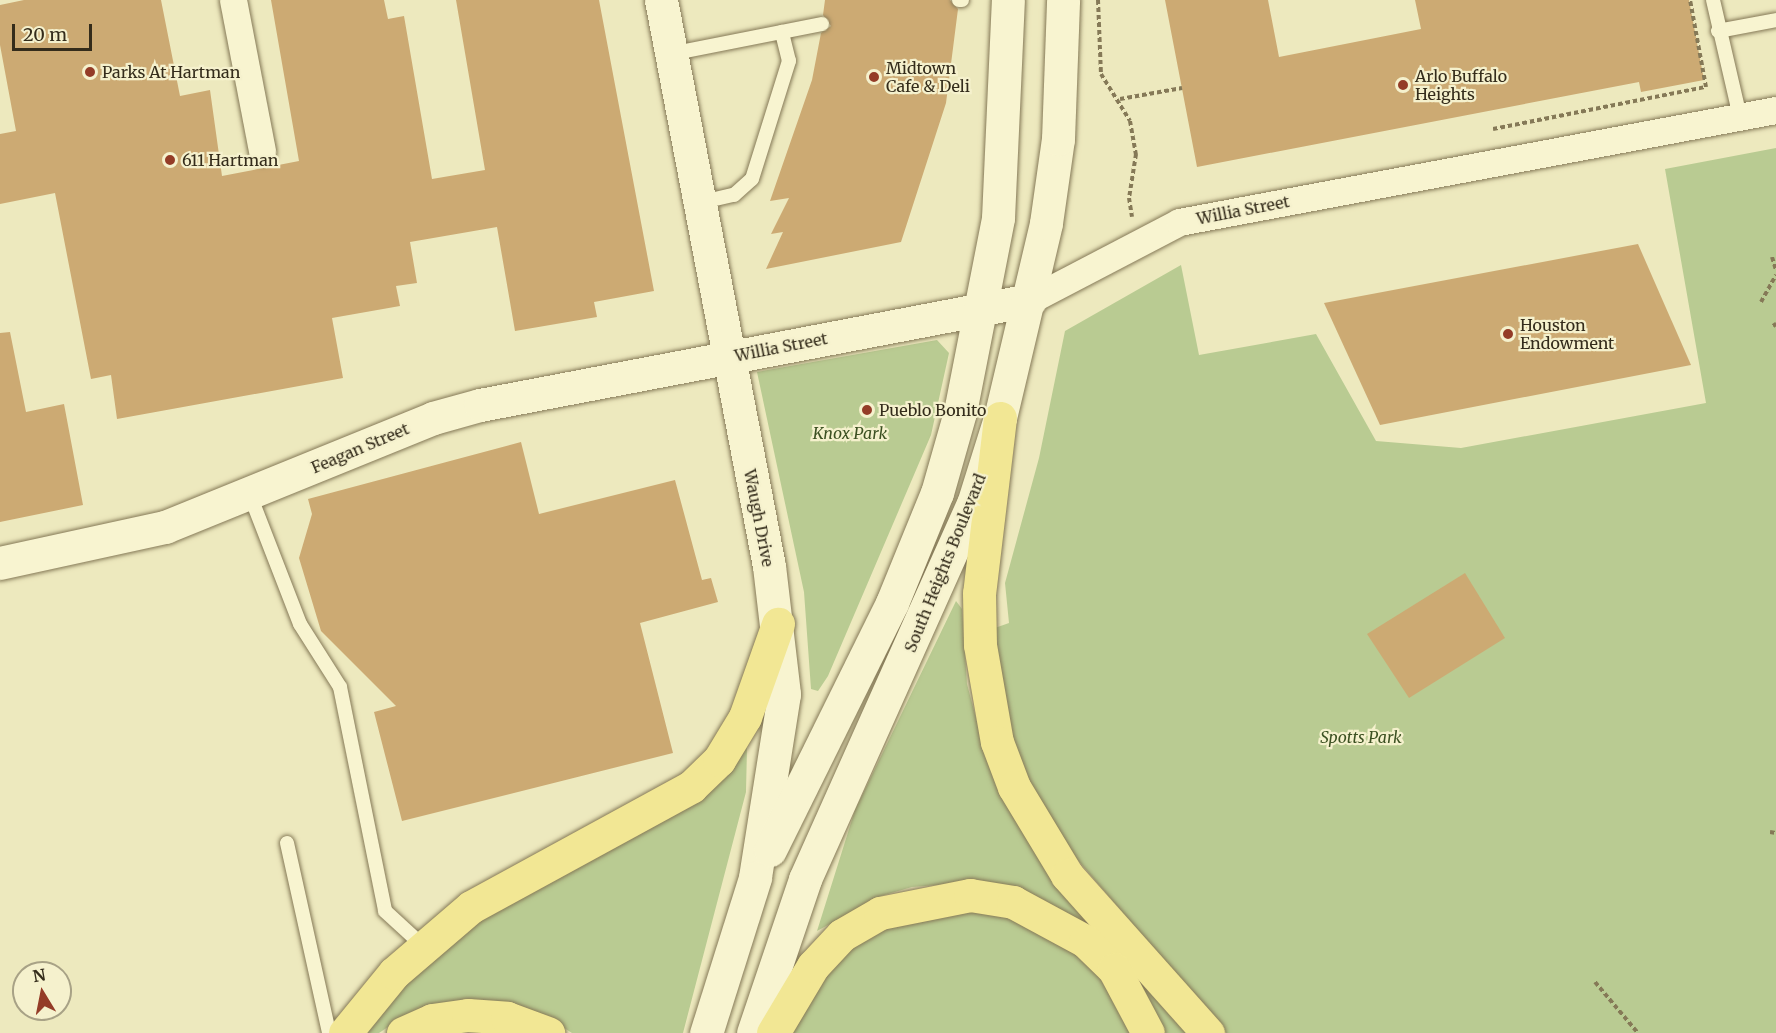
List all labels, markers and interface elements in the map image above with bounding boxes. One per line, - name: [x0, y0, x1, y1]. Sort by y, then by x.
- scale bar: [15, 12, 94, 50]
- text: 20 m: [23, 23, 67, 46]
- place label: Midtown Cafe & Deli: [886, 58, 970, 96]
- place label: Parks At Hartman: [102, 62, 240, 82]
- marker: Parks At Hartman: [83, 65, 97, 79]
- place label: Arlo Buffalo Heights: [1415, 66, 1507, 104]
- marker: Midtown Cafe & Deli: [867, 70, 881, 84]
- marker: Arlo Buffalo Heights: [1396, 78, 1410, 92]
- place label: 611 Hartman: [182, 150, 278, 170]
- marker: 611 Hartman: [163, 153, 177, 167]
- street label: Willia Street: [1195, 192, 1291, 228]
- place label: Houston Endowment: [1520, 315, 1614, 353]
- marker: Houston Endowment: [1501, 327, 1515, 341]
- street label: Willia Street: [733, 329, 829, 365]
- place label: Pueblo Bonito: [879, 400, 986, 420]
- marker: Pueblo Bonito: [860, 403, 874, 417]
- street label: Feagan Street: [308, 419, 412, 477]
- park label: Knox Park: [813, 423, 887, 443]
- street label: Waugh Drive: [740, 468, 778, 568]
- street label: South Heights Boulevard: [900, 471, 990, 655]
- park label: Spotts Park: [1320, 727, 1402, 747]
- north arrow: [12, 961, 72, 1021]
- text: N: [31, 964, 47, 986]

